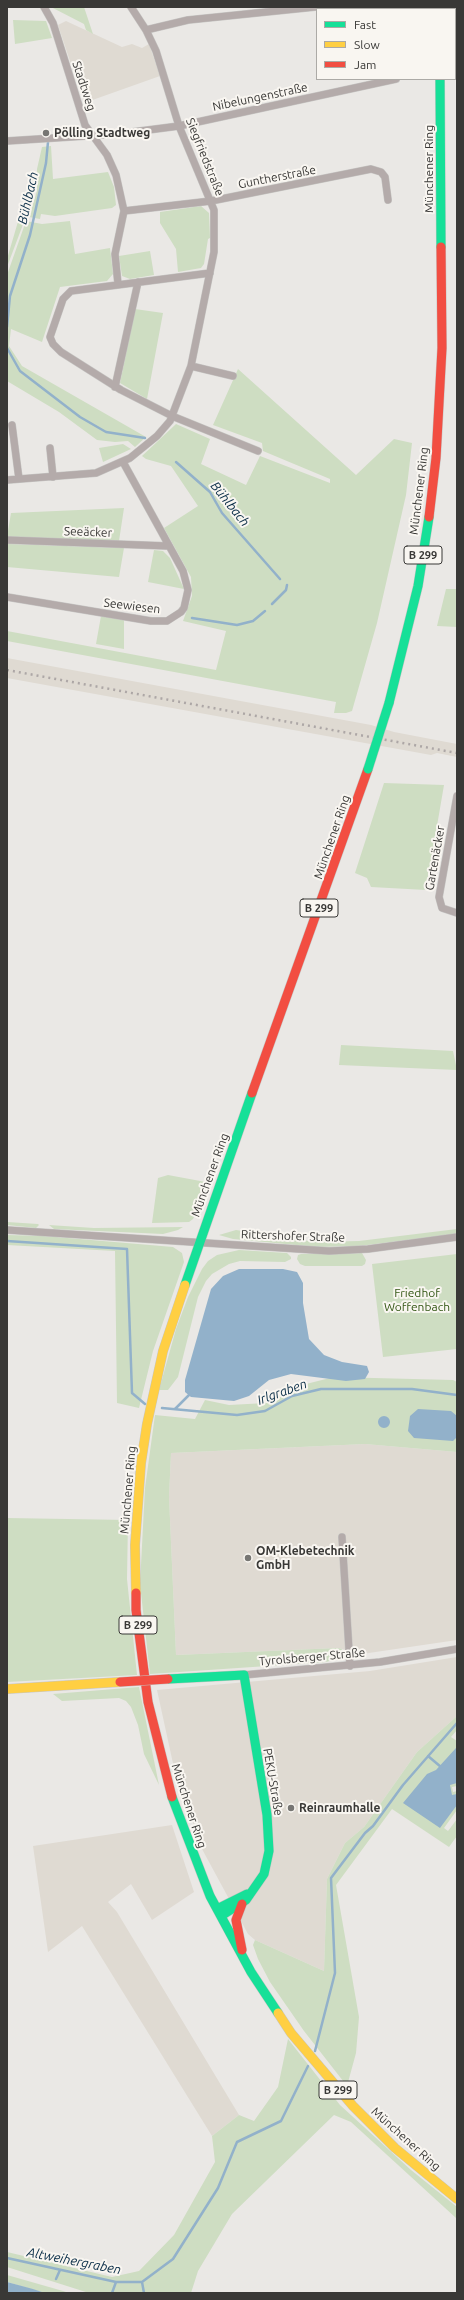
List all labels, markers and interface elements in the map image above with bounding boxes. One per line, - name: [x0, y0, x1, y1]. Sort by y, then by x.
- legend: [316, 8, 456, 80]
- text: Fast: [354, 18, 376, 31]
- text: Slow: [354, 38, 380, 51]
- text: Jam: [354, 58, 376, 71]
- street label: Stadtweg: [69, 59, 99, 113]
- street label: Nibelungenstraße: [211, 80, 309, 114]
- street label: Siegfriedstraße: [183, 116, 227, 198]
- street label: Münchener Ring: [422, 125, 436, 213]
- place label: Pölling Stadtweg: [54, 126, 150, 140]
- marker: Pölling Stadtweg: [41, 128, 51, 138]
- street label: Guntherstraße: [237, 162, 317, 192]
- water label: Bühlbach: [14, 170, 42, 226]
- street label: Münchener Ring: [406, 446, 432, 536]
- water label: Bühlbach: [207, 478, 253, 530]
- street label: Seeäcker: [64, 524, 112, 540]
- road number: B 299: [404, 546, 442, 564]
- street label: Seewiesen: [103, 595, 161, 617]
- street label: Münchener Ring: [311, 793, 353, 881]
- street label: Gartenäcker: [422, 824, 448, 892]
- road number: B 299: [300, 899, 338, 917]
- street label: Münchener Ring: [188, 1131, 232, 1219]
- street label: Rittershofer Straße: [241, 1227, 345, 1245]
- park label: Friedhof Woffenbach: [384, 1286, 450, 1314]
- water label: Irlgraben: [255, 1376, 309, 1408]
- street label: Münchener Ring: [117, 1445, 139, 1535]
- place label: OM-Klebetechnik GmbH: [256, 1544, 355, 1572]
- marker: OM-Klebetechnik GmbH: [243, 1553, 253, 1563]
- road number: B 299: [119, 1616, 157, 1634]
- street label: Tyrolsberger Straße: [258, 1645, 366, 1669]
- street label: PEKU-Straße: [260, 1747, 286, 1817]
- street label: Münchener Ring: [169, 1762, 209, 1850]
- place label: Reinraumhalle: [299, 1801, 380, 1815]
- marker: Reinraumhalle: [286, 1803, 296, 1813]
- road number: B 299: [319, 2081, 357, 2099]
- street label: Münchener Ring: [368, 2104, 444, 2174]
- water label: Altweihergraben: [26, 2244, 122, 2278]

